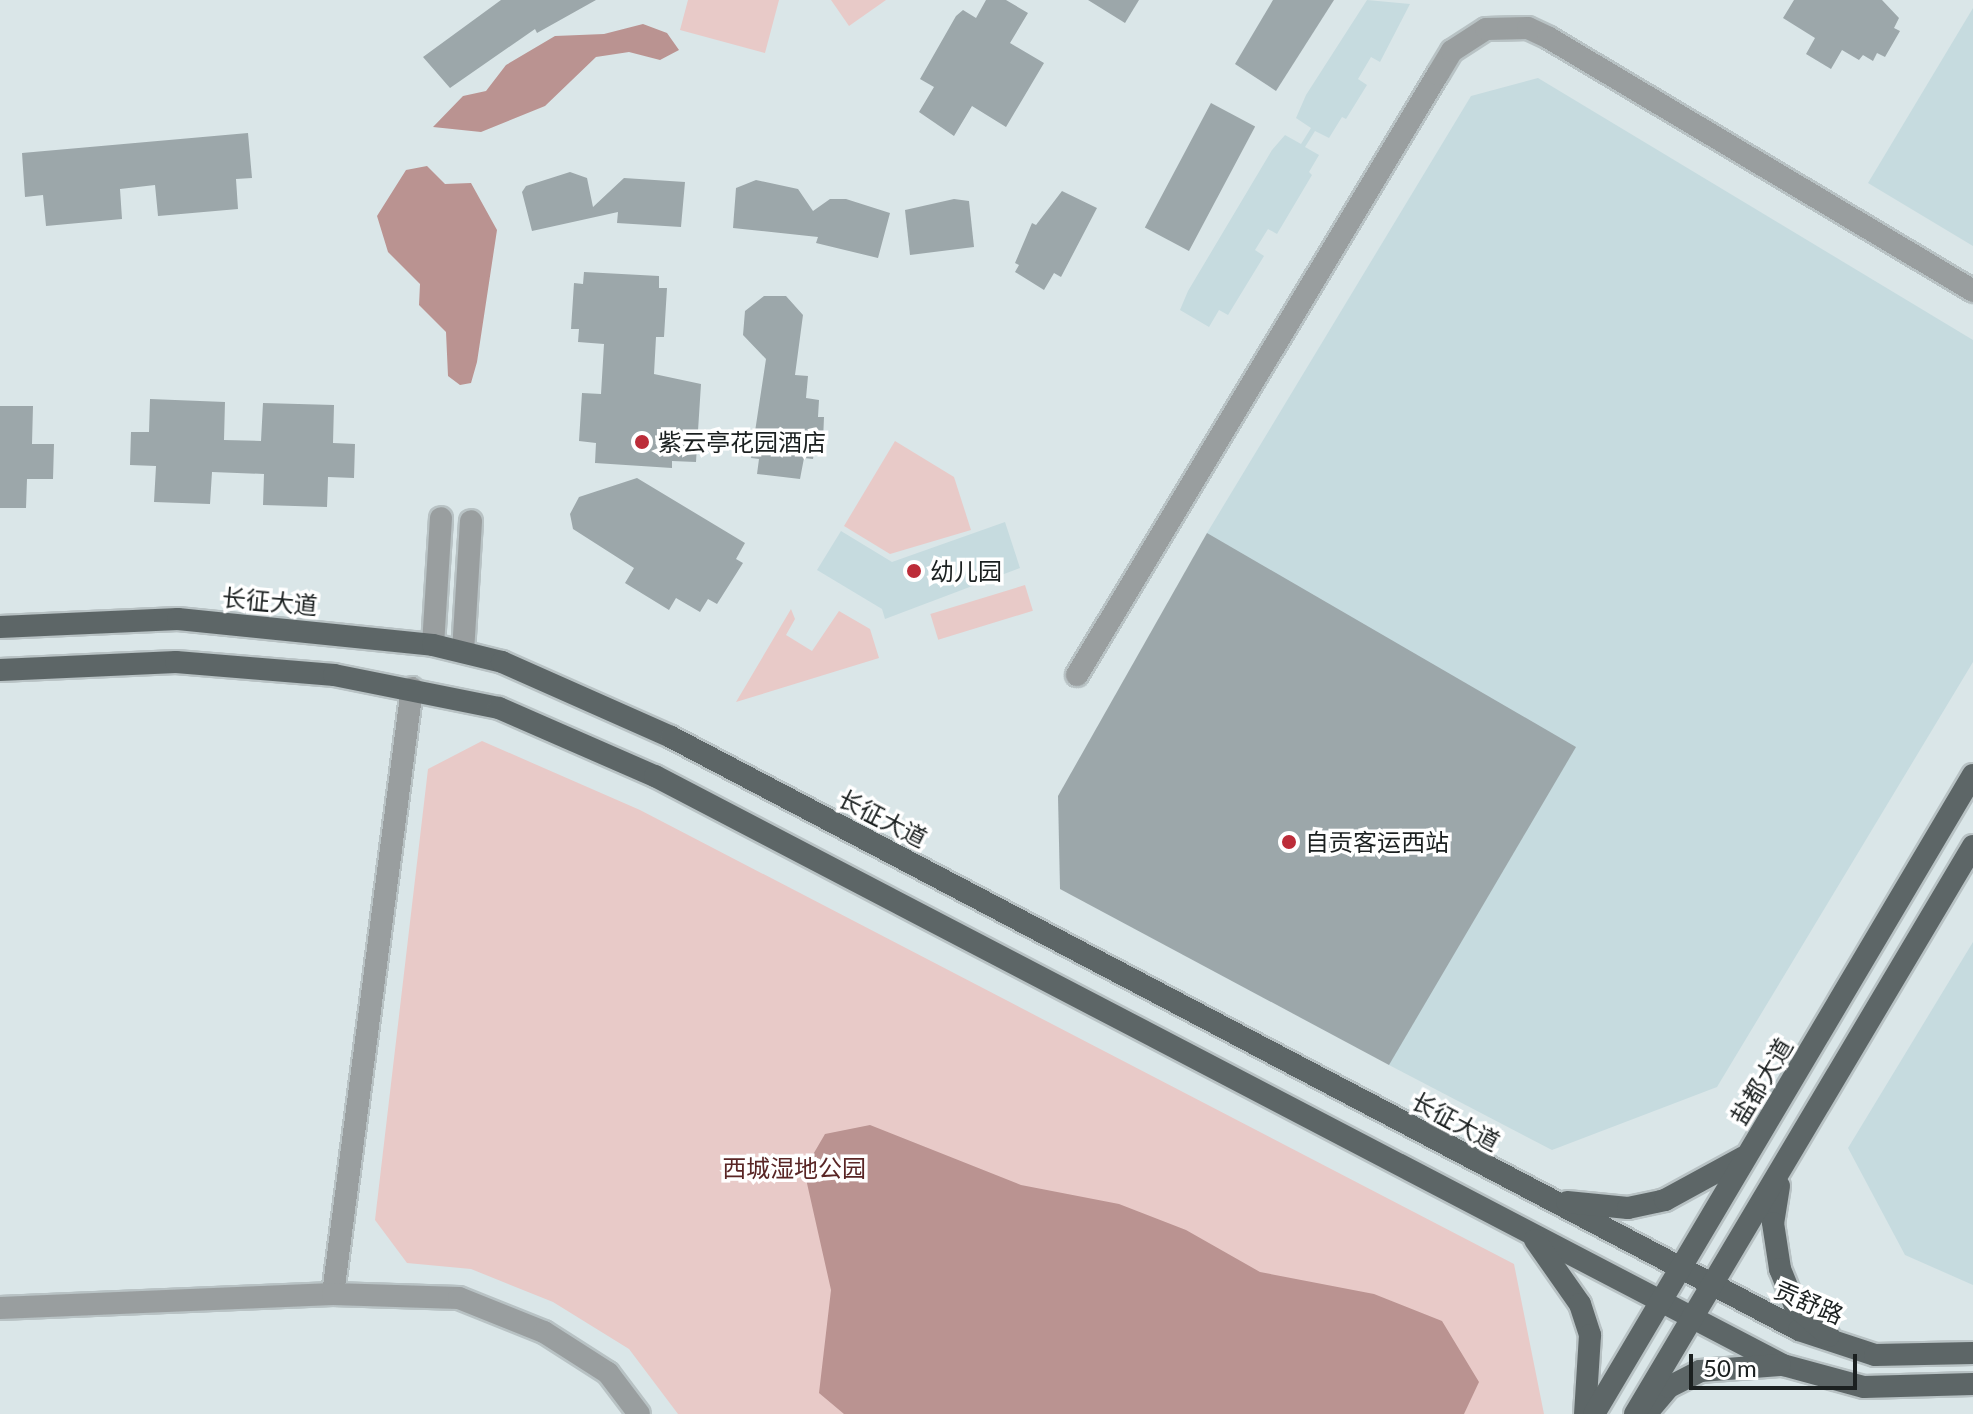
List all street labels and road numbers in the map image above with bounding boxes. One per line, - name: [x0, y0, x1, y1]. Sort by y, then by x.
- street label: 长征大道: [221, 582, 319, 620]
- street label: 长征大道: [834, 783, 932, 853]
- street label: 盐都大道: [1724, 1032, 1798, 1130]
- street label: 长征大道: [1407, 1086, 1505, 1156]
- street label: 贡舒路: [1770, 1275, 1848, 1329]

